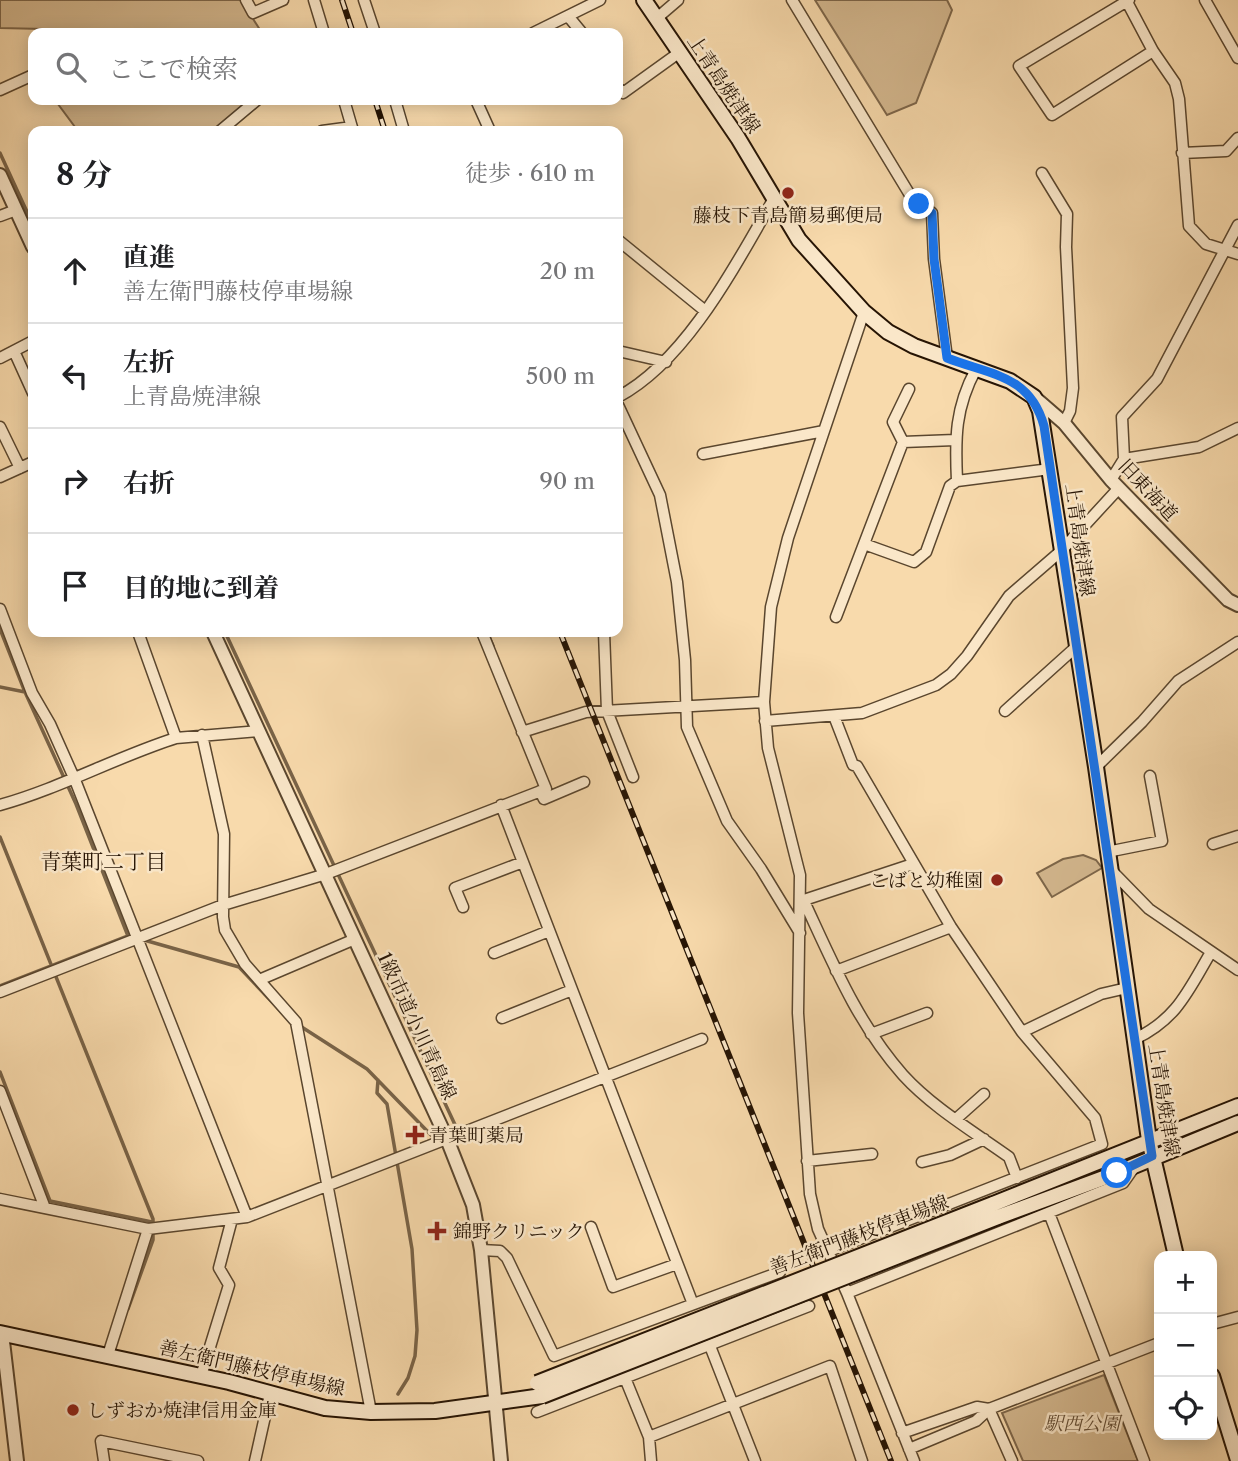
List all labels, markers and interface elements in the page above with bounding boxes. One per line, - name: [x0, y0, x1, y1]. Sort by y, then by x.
- search box: [28, 28, 623, 105]
- street label: 上青島焼津線: [683, 30, 765, 138]
- icon: search: [52, 48, 90, 86]
- text: ここで検索: [108, 53, 238, 85]
- text: 8 分: [56, 156, 112, 193]
- text: 徒歩 · 610 m: [465, 159, 595, 187]
- marker: 藤枝下青島簡易郵便局: [780, 185, 796, 201]
- route end: [903, 188, 934, 219]
- place label: 藤枝下青島簡易郵便局: [693, 204, 883, 227]
- text: 直進: [123, 241, 175, 273]
- icon: ahead: [56, 252, 94, 290]
- text: 20 m: [540, 257, 595, 285]
- text: 善左衛門藤枝停車場線: [123, 277, 353, 305]
- text: 左折: [123, 346, 175, 378]
- icon: left: [56, 357, 94, 395]
- text: 500 m: [526, 362, 595, 390]
- text: 上青島焼津線: [123, 382, 261, 410]
- street label: 旧東海道: [1114, 454, 1182, 526]
- icon: right: [56, 462, 94, 500]
- text: 右折: [123, 467, 175, 499]
- text: 90 m: [539, 467, 595, 495]
- street label: 上青島焼津線: [1061, 482, 1099, 598]
- icon: arrive: [56, 567, 94, 605]
- text: 目的地に到着: [123, 572, 279, 604]
- district label: 青葉町二丁目: [40, 849, 166, 874]
- place label: こばと幼稚園: [869, 869, 983, 892]
- marker: こばと幼稚園: [989, 872, 1005, 888]
- street label: 1級市道小川青島線: [373, 949, 461, 1103]
- street label: 上青島焼津線: [1144, 1042, 1184, 1158]
- place label: 青葉町薬局: [429, 1124, 524, 1147]
- marker: 青葉町薬局: [407, 1127, 423, 1143]
- route start: [1101, 1157, 1132, 1188]
- street label: 善左衛門藤枝停車場線: [766, 1190, 952, 1280]
- place label: 錦野クリニック: [453, 1220, 585, 1243]
- marker: 錦野クリニック: [427, 1221, 447, 1241]
- map controls: [1154, 1251, 1217, 1440]
- button: +: [1154, 1251, 1217, 1314]
- button: −: [1154, 1314, 1217, 1377]
- street label: 善左衛門藤枝停車場線: [157, 1335, 347, 1401]
- button: locate: [1154, 1377, 1217, 1440]
- place label: しずおか焼津信用金庫: [87, 1399, 277, 1422]
- marker: しずおか焼津信用金庫: [65, 1402, 81, 1418]
- park label: 駅西公園: [1044, 1412, 1123, 1435]

